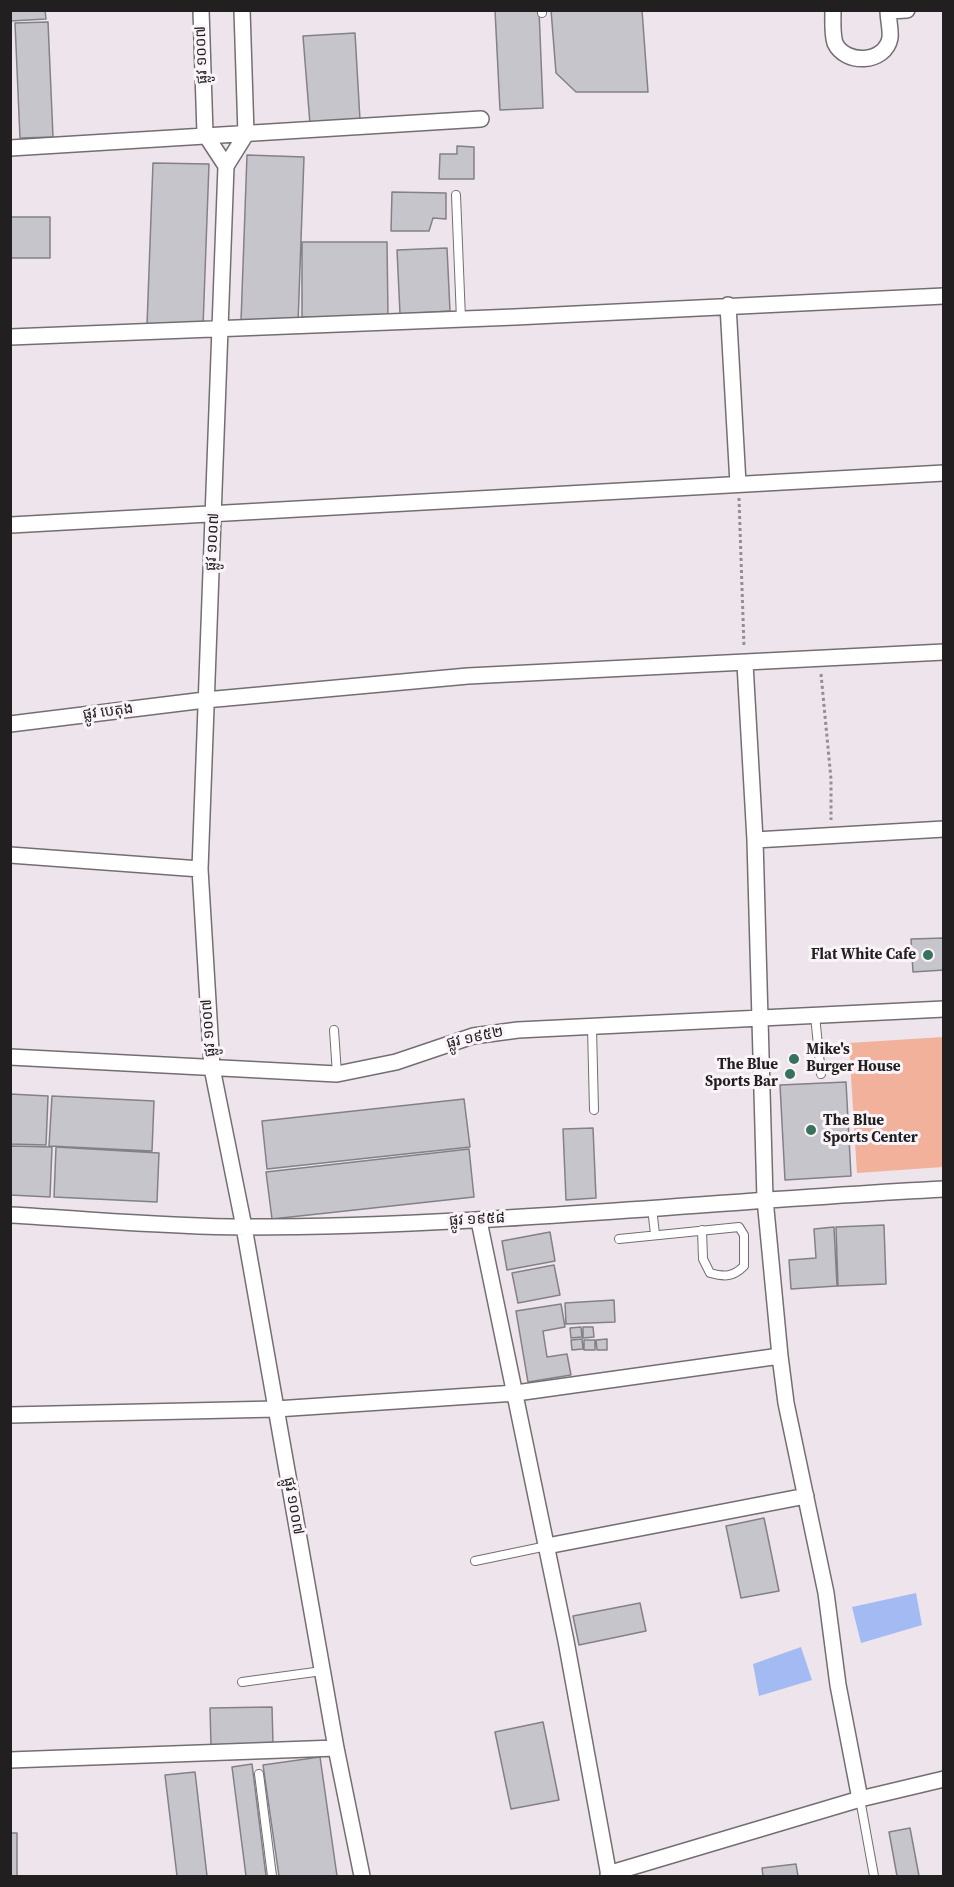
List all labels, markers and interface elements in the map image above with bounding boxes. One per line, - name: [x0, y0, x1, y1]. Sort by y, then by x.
- street label: ផ្លូវ ១០០៧: [192, 26, 212, 84]
- street label: ផ្លូវ ១០០៧: [202, 512, 224, 572]
- street label: ផ្លូវ បេតុង: [82, 700, 134, 724]
- place label: Flat White Cafe: [811, 946, 916, 964]
- marker: Flat White Cafe: [921, 948, 935, 962]
- street label: ផ្លូវ ១០០៧: [198, 998, 220, 1058]
- street label: ផ្លូវ ១៩៥២: [445, 1023, 505, 1053]
- place label: Mike's Burger House: [806, 1041, 901, 1076]
- marker: Mike's Burger House: [787, 1052, 801, 1066]
- place label: The Blue Sports Bar: [705, 1056, 778, 1091]
- marker: The Blue Sports Bar: [783, 1067, 797, 1081]
- place label: The Blue Sports Center: [823, 1112, 918, 1147]
- marker: The Blue Sports Center: [804, 1123, 818, 1137]
- street label: ផ្លូវ ១៩៥៨: [449, 1210, 505, 1230]
- street label: ផ្លូវ ១០០៧: [279, 1476, 307, 1536]

